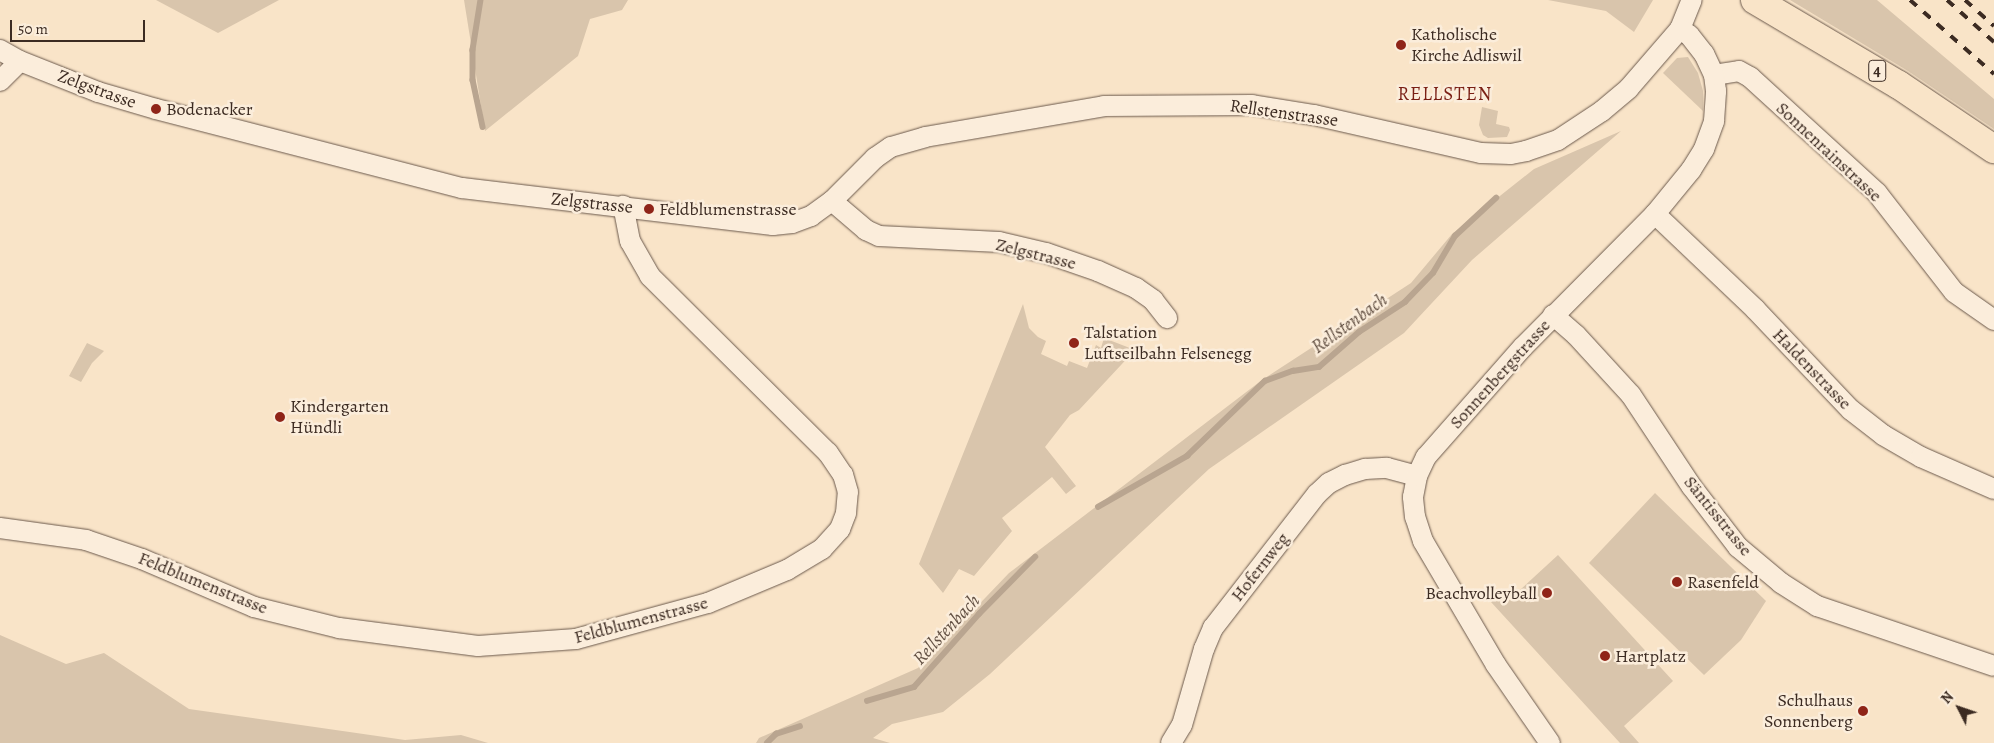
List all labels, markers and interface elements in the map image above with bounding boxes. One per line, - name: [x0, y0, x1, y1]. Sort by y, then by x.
- scale bar: [12, 10, 148, 42]
- text: 50 m: [18, 19, 48, 39]
- place label: Katholische Kirche Adliswil: [1411, 24, 1522, 66]
- marker: Katholische Kirche Adliswil: [1395, 39, 1407, 51]
- road number: 4: [1867, 58, 1887, 84]
- street label: Zelgstrasse: [55, 65, 139, 113]
- district label: RELLSTEN: [1396, 84, 1494, 106]
- street label: Rellstenstrasse: [1228, 95, 1340, 131]
- place label: Bodenacker: [166, 98, 253, 120]
- street label: Sonnenrainstrasse: [1772, 98, 1886, 206]
- marker: Bodenacker: [150, 103, 162, 115]
- street label: Zelgstrasse: [550, 188, 634, 218]
- place label: Feldblumenstrasse: [659, 198, 797, 220]
- marker: Feldblumenstrasse: [643, 203, 655, 215]
- street label: Zelgstrasse: [994, 234, 1078, 274]
- water label: Rellstenbach: [1308, 289, 1392, 359]
- street label: Sonnenbergstrasse: [1445, 315, 1555, 433]
- place label: Talstation Luftseilbahn Felsenegg: [1084, 322, 1252, 364]
- street label: Haldenstrasse: [1768, 324, 1856, 414]
- marker: Talstation Luftseilbahn Felsenegg: [1068, 337, 1080, 349]
- place label: Kindergarten Hündli: [290, 396, 389, 438]
- marker: Kindergarten Hündli: [274, 411, 286, 423]
- street label: Säntisstrasse: [1679, 472, 1757, 560]
- street label: Hofernweg: [1226, 528, 1294, 606]
- street label: Feldblumenstrasse: [135, 547, 271, 619]
- place label: Rasenfeld: [1687, 571, 1759, 593]
- marker: Rasenfeld: [1671, 576, 1683, 588]
- place label: Beachvolleyball: [1425, 582, 1537, 604]
- marker: Beachvolleyball: [1541, 587, 1553, 599]
- water label: Rellstenbach: [909, 590, 985, 670]
- street label: Feldblumenstrasse: [572, 592, 710, 648]
- place label: Hartplatz: [1615, 645, 1686, 667]
- marker: Hartplatz: [1599, 650, 1611, 662]
- north arrow: [1934, 683, 1984, 733]
- text: N: [1937, 688, 1958, 708]
- place label: Schulhaus Sonnenberg: [1764, 690, 1853, 732]
- marker: Schulhaus Sonnenberg: [1857, 705, 1869, 717]

